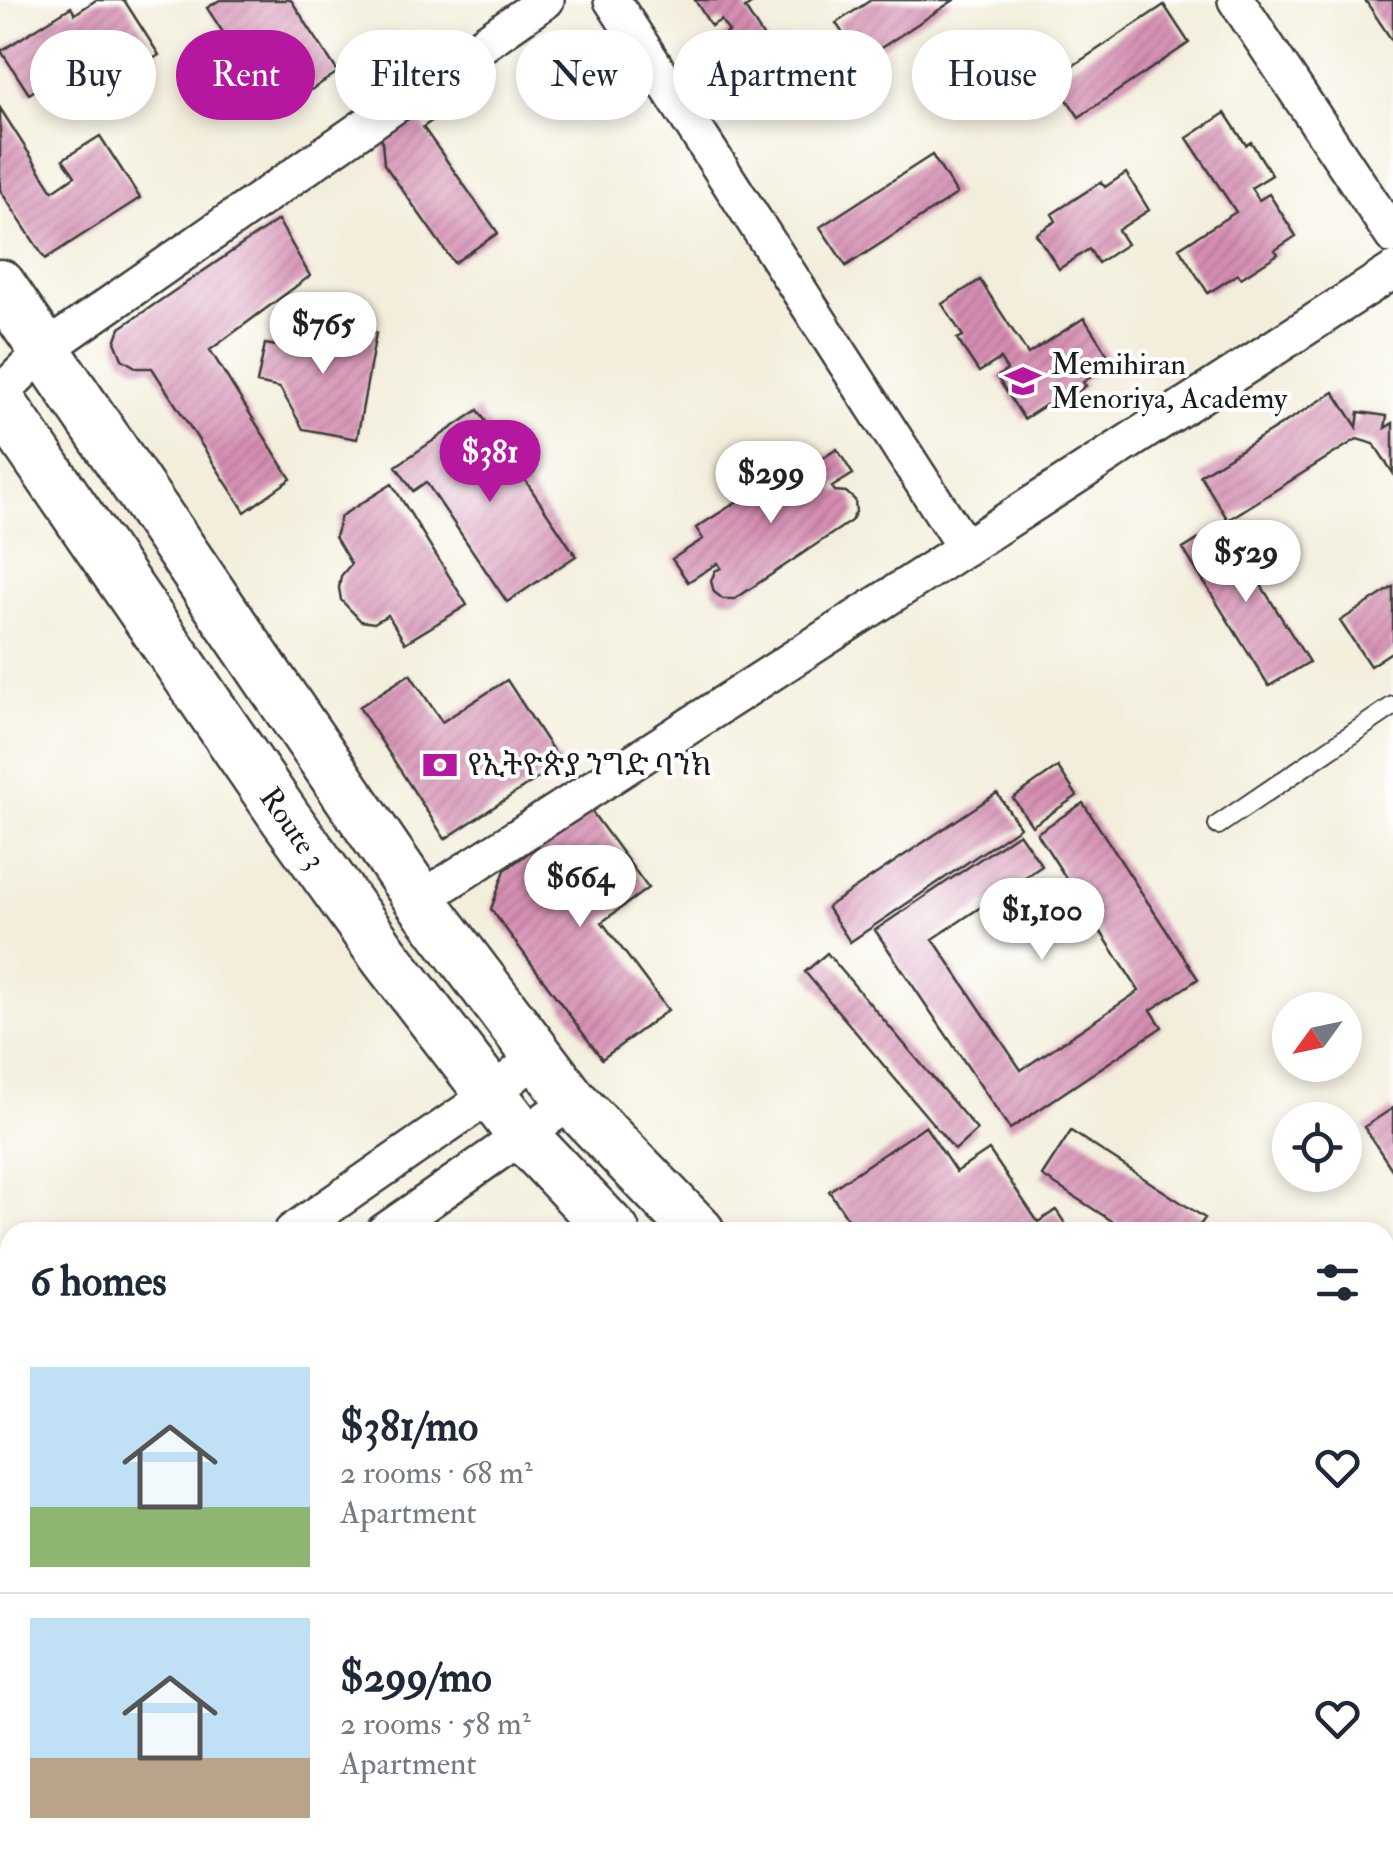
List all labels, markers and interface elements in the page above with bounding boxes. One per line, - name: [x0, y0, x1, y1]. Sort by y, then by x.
- chip: Buy: [30, 30, 156, 120]
- chip: Rent: [176, 30, 315, 120]
- chip: Filters: [335, 30, 496, 120]
- chip: New: [516, 30, 653, 120]
- chip: Apartment: [673, 30, 892, 120]
- chip: House: [912, 30, 1072, 120]
- pin: $765: [264, 292, 382, 377]
- text: $765: [292, 304, 355, 344]
- place label: Memihiran Menoriya, Academy: [1051, 346, 1288, 417]
- school or university icon: Memihiran Menoriya, Academy: [1004, 362, 1042, 400]
- pin: $381: [431, 420, 549, 505]
- text: $381: [462, 432, 518, 472]
- pin: $299: [712, 441, 830, 526]
- text: $299: [737, 453, 805, 493]
- pin: $529: [1187, 520, 1305, 605]
- text: $529: [1214, 532, 1278, 572]
- bank icon: የኢትዮጵያ ንግድ ባንክ: [421, 746, 459, 784]
- place label: የኢትዮጵያ ንግድ ባንክ: [468, 747, 711, 784]
- street label: Route 3: [251, 780, 334, 876]
- pin: $664: [521, 845, 639, 930]
- text: $664: [546, 857, 614, 897]
- pin: $1,100: [961, 878, 1123, 963]
- text: $1,100: [1001, 890, 1083, 930]
- north arrow: [1272, 992, 1362, 1082]
- map controls: [1272, 992, 1362, 1192]
- button: locate: [1272, 1102, 1362, 1192]
- icon: filters: [1310, 1255, 1365, 1310]
- text: 6 homes: [30, 1256, 167, 1308]
- text: $381/mo: [340, 1401, 478, 1453]
- icon: home: [110, 1407, 230, 1527]
- icon: heart: [1310, 1440, 1365, 1495]
- text: 2 rooms · 68 m²: [340, 1453, 533, 1493]
- text: Apartment: [340, 1493, 477, 1533]
- text: $299/mo: [340, 1652, 492, 1704]
- icon: home: [110, 1658, 230, 1778]
- icon: heart: [1310, 1691, 1365, 1746]
- text: 2 rooms · 58 m²: [340, 1704, 531, 1744]
- text: Apartment: [340, 1744, 477, 1784]

